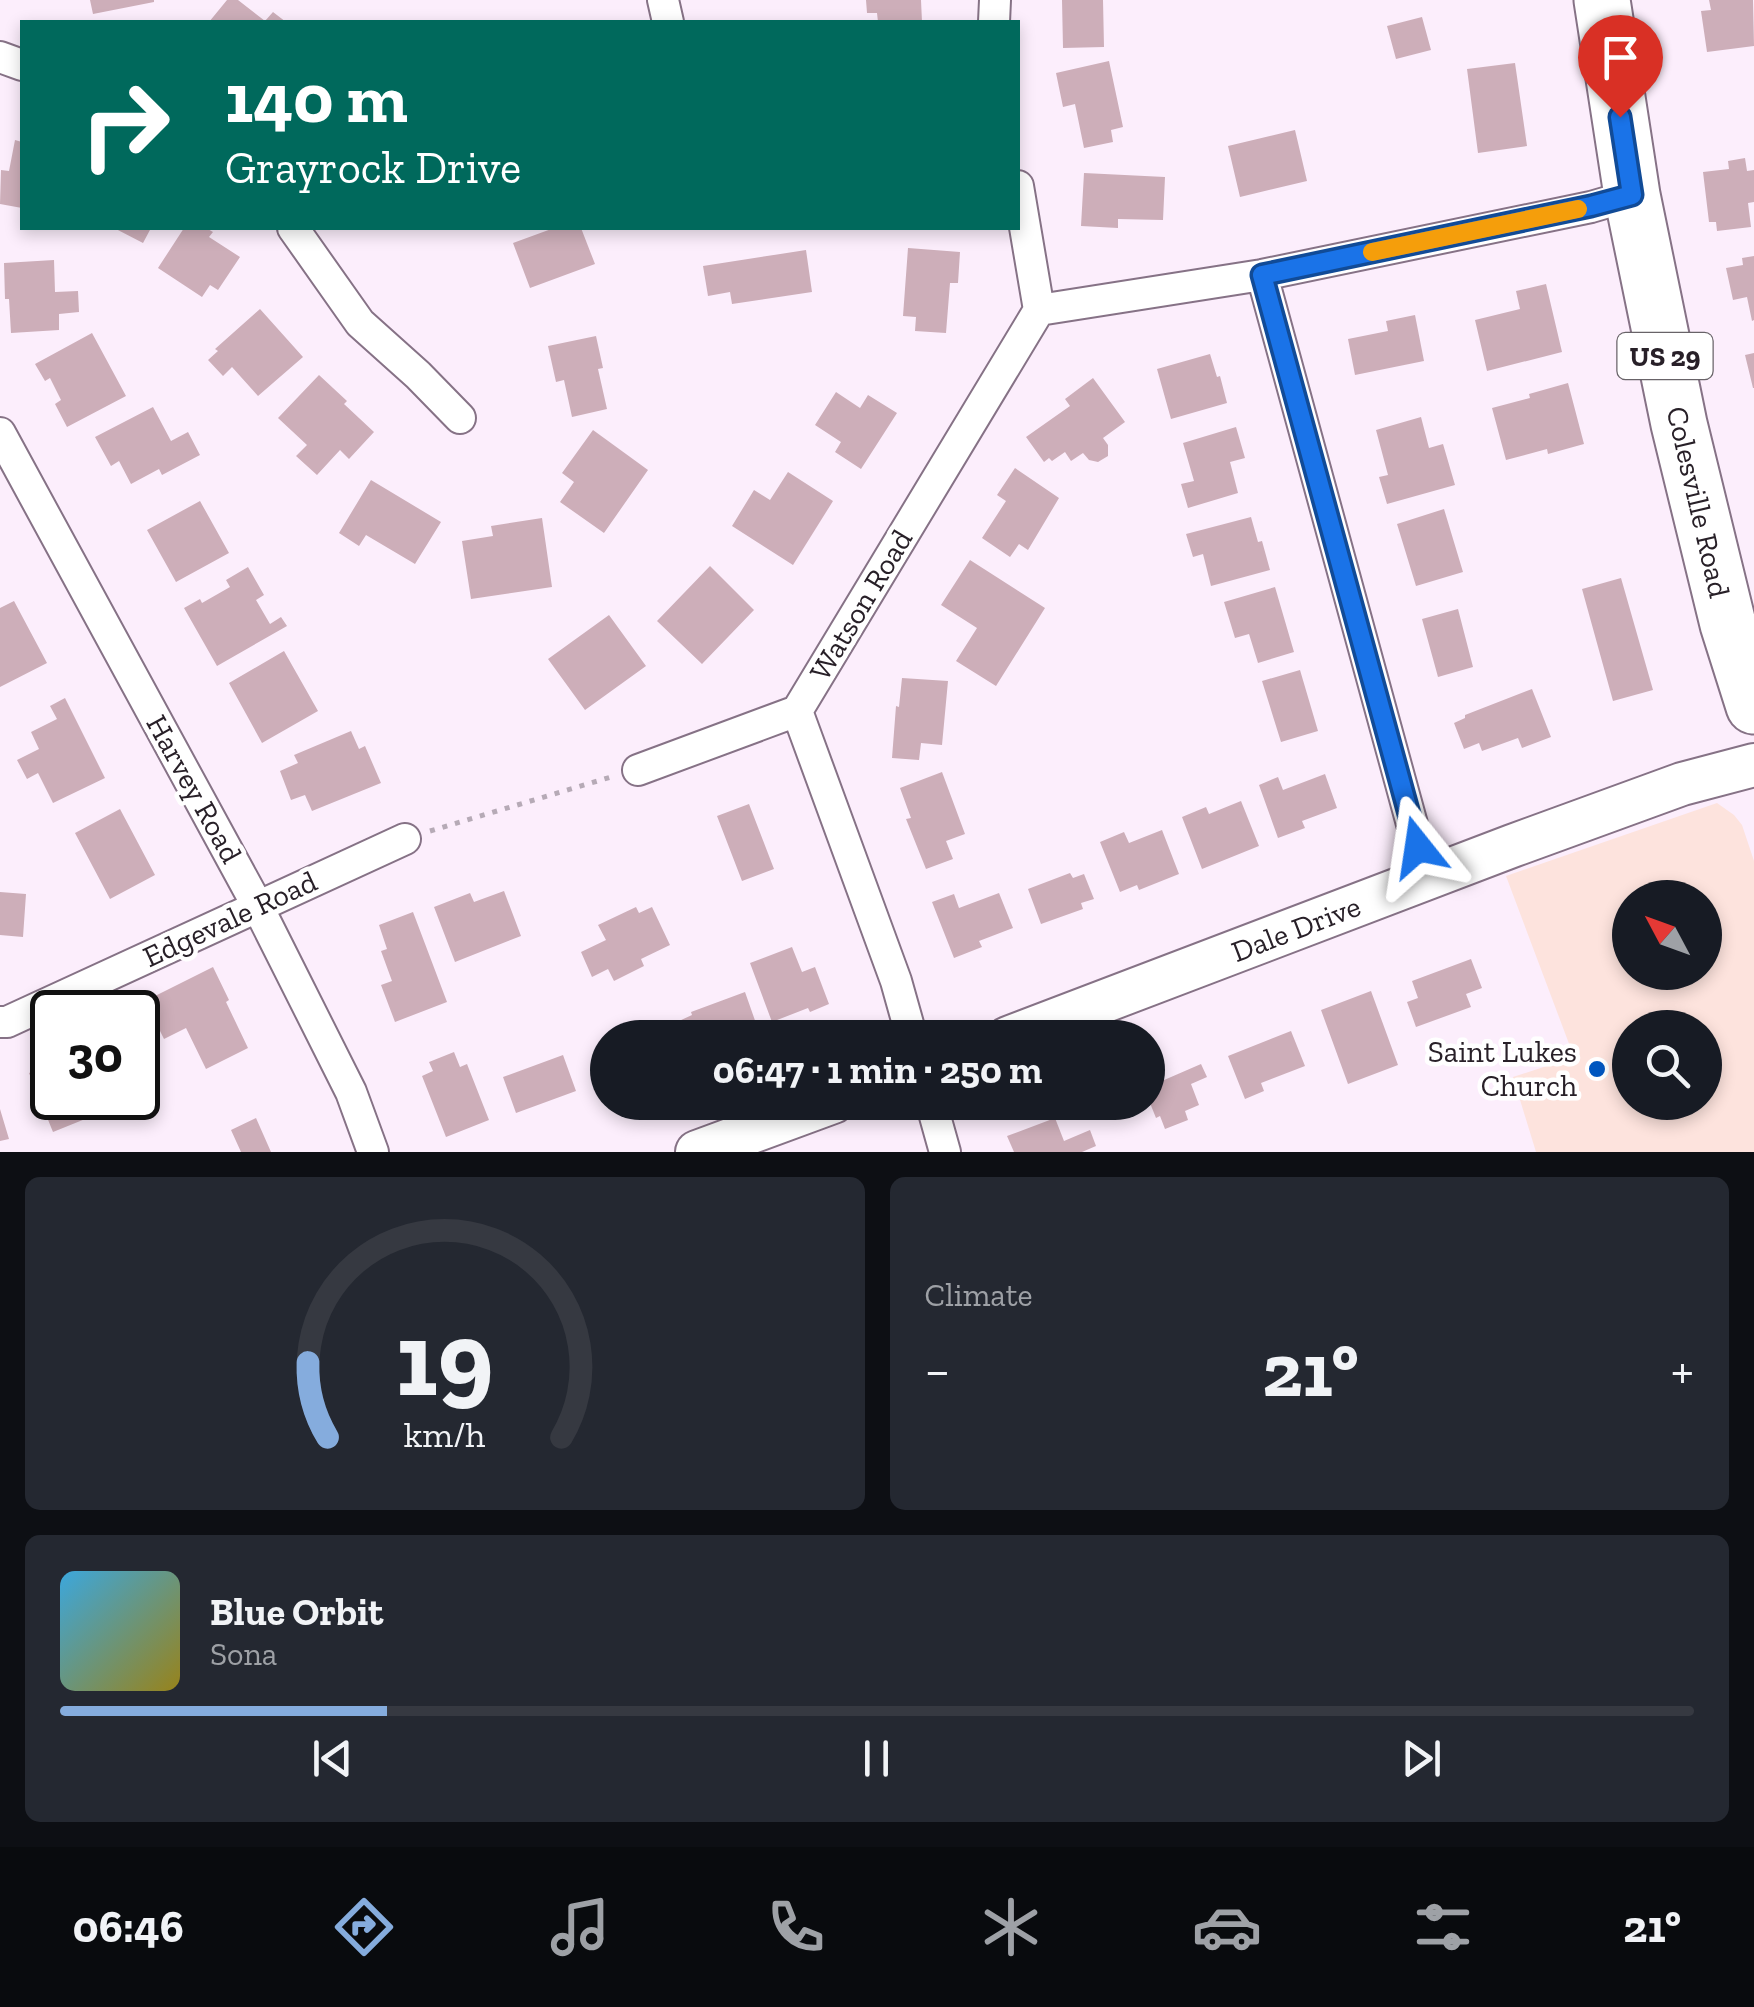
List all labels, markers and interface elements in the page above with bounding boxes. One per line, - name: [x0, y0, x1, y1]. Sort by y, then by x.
- pin: [1578, 15, 1663, 118]
- icon: arrive: [1593, 30, 1648, 85]
- text: 140 m: [225, 56, 408, 140]
- icon: right: [60, 60, 190, 190]
- text: Grayrock Drive: [225, 141, 521, 195]
- road number: US 29: [1618, 333, 1712, 379]
- street label: Colesville Road: [1659, 403, 1738, 602]
- street label: Watson Road: [802, 523, 920, 687]
- street label: Harvey Road: [139, 709, 250, 870]
- position arrow: [1366, 795, 1470, 899]
- street label: Edgevale Road: [138, 863, 323, 975]
- north arrow: [1612, 880, 1722, 990]
- map controls: [1612, 880, 1722, 1120]
- street label: Dale Drive: [1227, 888, 1365, 970]
- speed limit sign: 30: [30, 990, 160, 1120]
- button: search: [1612, 1010, 1722, 1120]
- place label: Saint Lukes Church: [1428, 1034, 1577, 1104]
- text: 06:47 · 1 min · 250 m: [713, 1047, 1042, 1093]
- marker: Saint Lukes Church: [1586, 1058, 1608, 1080]
- text: Climate: [925, 1276, 1033, 1314]
- text: 19: [396, 1297, 494, 1422]
- text: 21°: [1262, 1325, 1359, 1415]
- text: −: [925, 1337, 950, 1403]
- text: +: [1671, 1337, 1694, 1403]
- text: km/h: [404, 1413, 486, 1456]
- text: Blue Orbit: [210, 1589, 383, 1635]
- text: Sona: [210, 1635, 277, 1673]
- icon: previous: [305, 1731, 360, 1786]
- icon: pause: [849, 1731, 904, 1786]
- icon: next: [1394, 1731, 1449, 1786]
- icon: directions: [329, 1892, 399, 1962]
- icon: music: [545, 1892, 615, 1962]
- icon: phone: [761, 1892, 831, 1962]
- icon: climate: [976, 1892, 1046, 1962]
- icon: car: [1192, 1892, 1262, 1962]
- icon: filters: [1408, 1892, 1478, 1962]
- text: 06:46: [73, 1900, 184, 1954]
- text: 21°: [1623, 1900, 1681, 1954]

